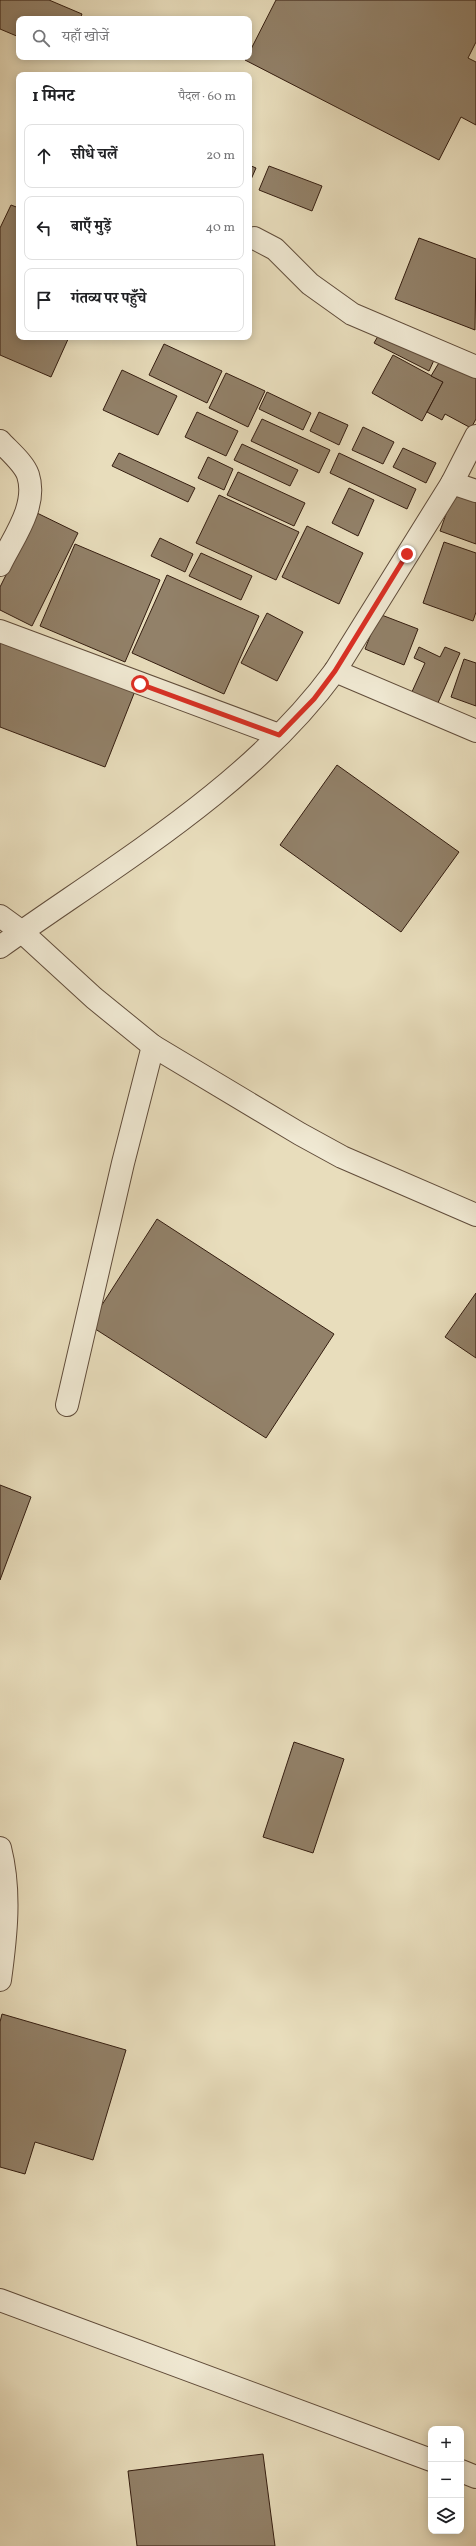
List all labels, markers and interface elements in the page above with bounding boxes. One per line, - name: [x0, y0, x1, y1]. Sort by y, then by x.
- search box: [16, 16, 252, 60]
- icon: search: [30, 27, 52, 49]
- text: यहाँ खोजें: [62, 27, 109, 48]
- text: 1 मिनट: [32, 85, 74, 108]
- text: पैदल · 60 m: [179, 88, 236, 106]
- icon: ahead: [33, 145, 55, 167]
- text: सीधे चलें: [71, 145, 118, 166]
- text: 20 m: [206, 147, 235, 165]
- icon: left: [33, 217, 55, 239]
- text: बाएँ मुड़ें: [71, 217, 111, 238]
- text: 40 m: [206, 219, 235, 237]
- icon: arrive: [33, 289, 55, 311]
- text: गंतव्य पर पहुँचे: [71, 289, 146, 310]
- route end: [398, 545, 416, 563]
- route start: [131, 675, 149, 693]
- map controls: [428, 2426, 464, 2534]
- button: +: [428, 2426, 464, 2462]
- button: −: [428, 2462, 464, 2498]
- button: layers: [428, 2498, 464, 2534]

